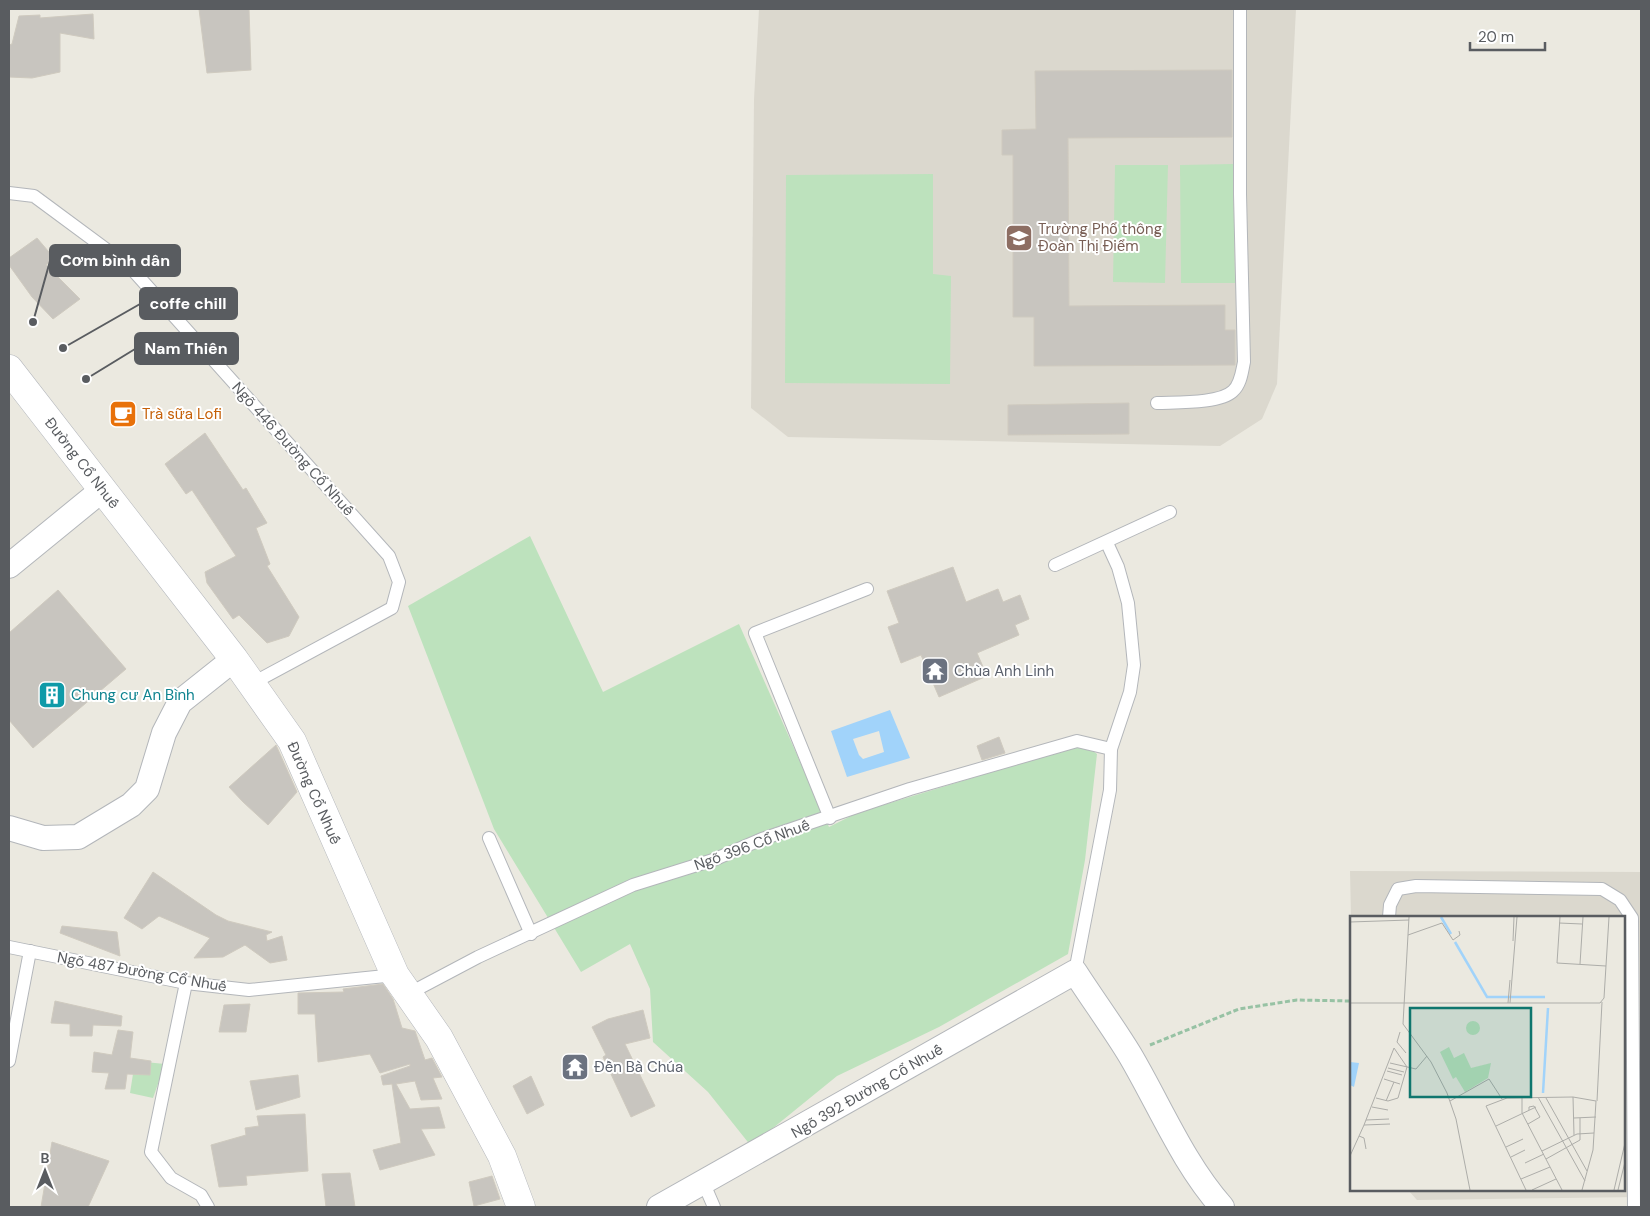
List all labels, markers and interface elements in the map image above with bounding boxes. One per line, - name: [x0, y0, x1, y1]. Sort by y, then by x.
- scale bar: [1470, 20, 1545, 52]
- text: 20 m: [1478, 27, 1514, 47]
- place label: Trường Phổ thông Đoàn Thị Điểm: [1038, 219, 1162, 256]
- school or university icon: Trường Phổ thông Đoàn Thị Điểm: [1004, 223, 1034, 253]
- callout: Cơm bình dân: [50, 245, 180, 276]
- text: Cơm bình dân: [60, 250, 170, 271]
- callout: coffe chill: [140, 288, 237, 319]
- text: coffe chill: [150, 293, 226, 314]
- callout: Nam Thiên: [135, 333, 238, 364]
- text: Nam Thiên: [144, 338, 228, 359]
- street label: Ngõ 446 Đường Cổ Nhuế: [227, 378, 359, 520]
- cafe icon: Trà sữa Lofi: [108, 399, 138, 429]
- place label: Trà sữa Lofi: [142, 404, 222, 424]
- street label: Đường Cổ Nhuế: [40, 413, 124, 513]
- temple icon: Chùa Anh Linh: [920, 656, 950, 686]
- place label: Chùa Anh Linh: [954, 661, 1054, 681]
- building icon: Chung cư An Bình: [37, 680, 67, 710]
- place label: Chung cư An Bình: [71, 685, 195, 705]
- street label: Đường Cổ Nhuế: [282, 738, 346, 848]
- street label: Ngõ 396 Cổ Nhuế: [691, 815, 813, 875]
- inset map: [1350, 916, 1625, 1191]
- street label: Ngõ 487 Đường Cổ Nhuế: [56, 947, 228, 997]
- street label: Ngõ 392 Đường Cổ Nhuế: [787, 1039, 947, 1143]
- temple icon: Đền Bà Chúa: [560, 1052, 590, 1082]
- place label: Đền Bà Chúa: [594, 1057, 683, 1077]
- north arrow: [20, 1146, 70, 1196]
- text: B: [41, 1149, 50, 1167]

